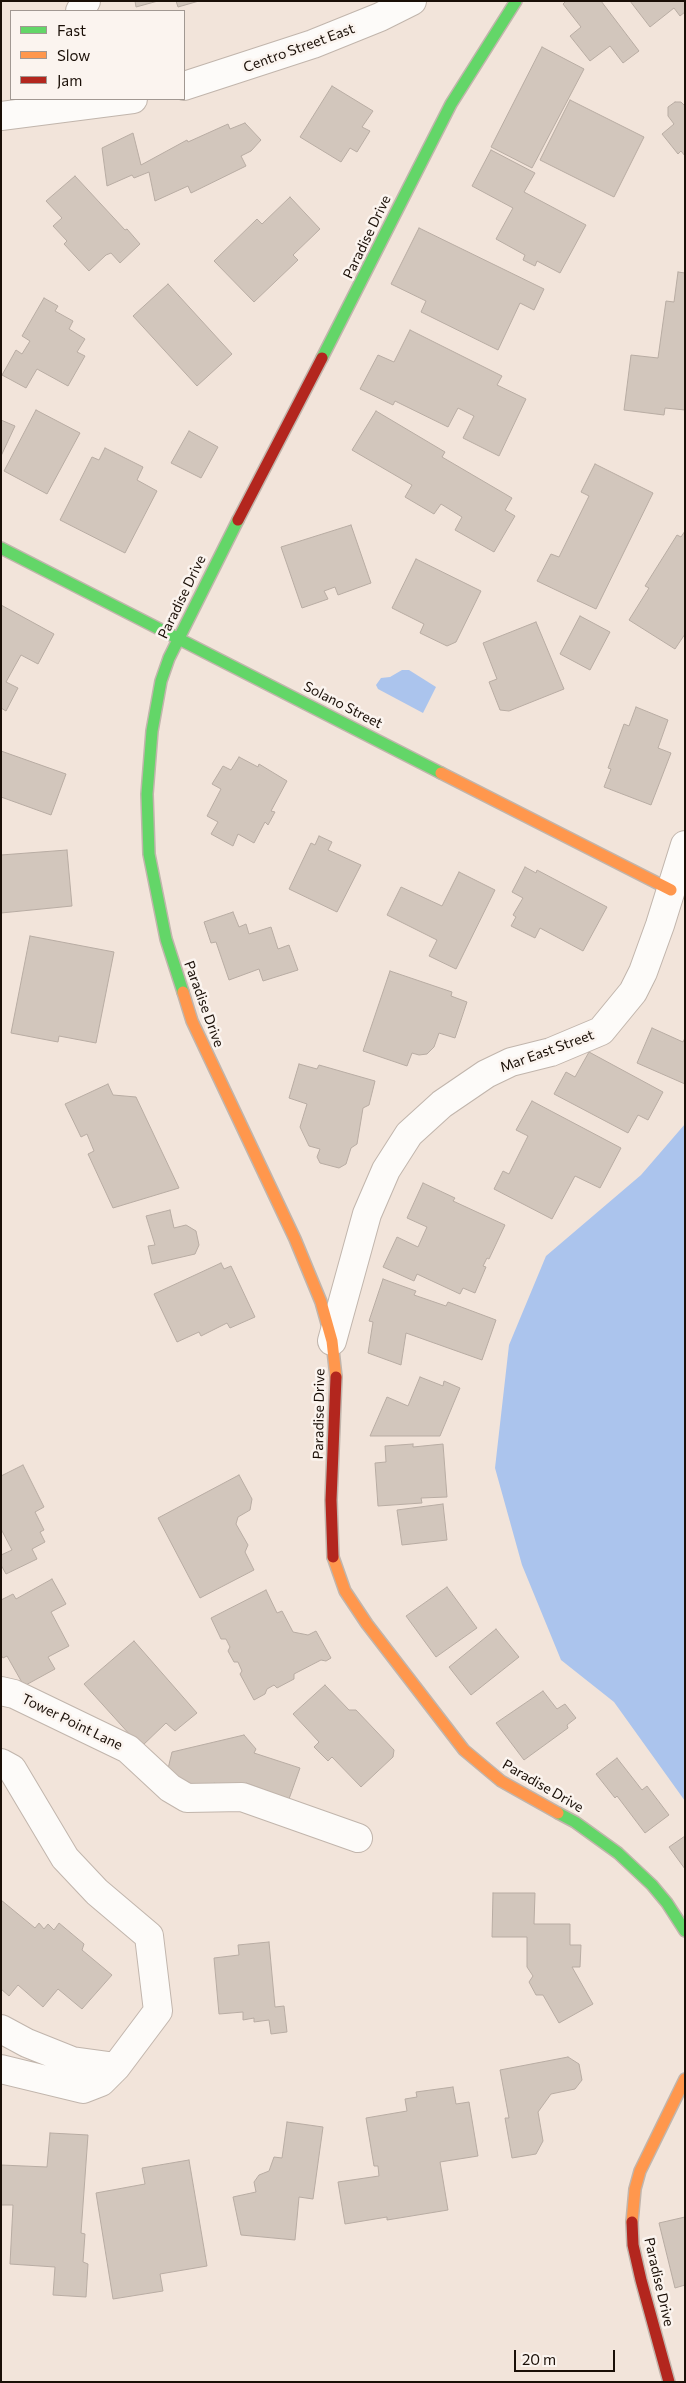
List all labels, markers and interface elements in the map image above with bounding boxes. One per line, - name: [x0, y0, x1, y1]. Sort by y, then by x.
- legend: [10, 10, 185, 100]
- street label: Centro Street East: [241, 20, 357, 76]
- text: Fast: [57, 21, 86, 39]
- text: Slow: [57, 46, 90, 64]
- text: Jam: [57, 71, 82, 89]
- street label: Paradise Drive: [340, 193, 394, 281]
- street label: Paradise Drive: [155, 553, 209, 641]
- street label: Solano Street: [301, 678, 385, 732]
- street label: Paradise Drive: [181, 958, 227, 1050]
- street label: Mar East Street: [498, 1026, 596, 1076]
- street label: Paradise Drive: [310, 1368, 328, 1460]
- street label: Tower Point Lane: [19, 1690, 125, 1754]
- street label: Paradise Drive: [499, 1756, 587, 1816]
- street label: Paradise Drive: [641, 2236, 677, 2328]
- scale bar: [516, 2340, 617, 2372]
- text: 20 m: [522, 2350, 556, 2368]

